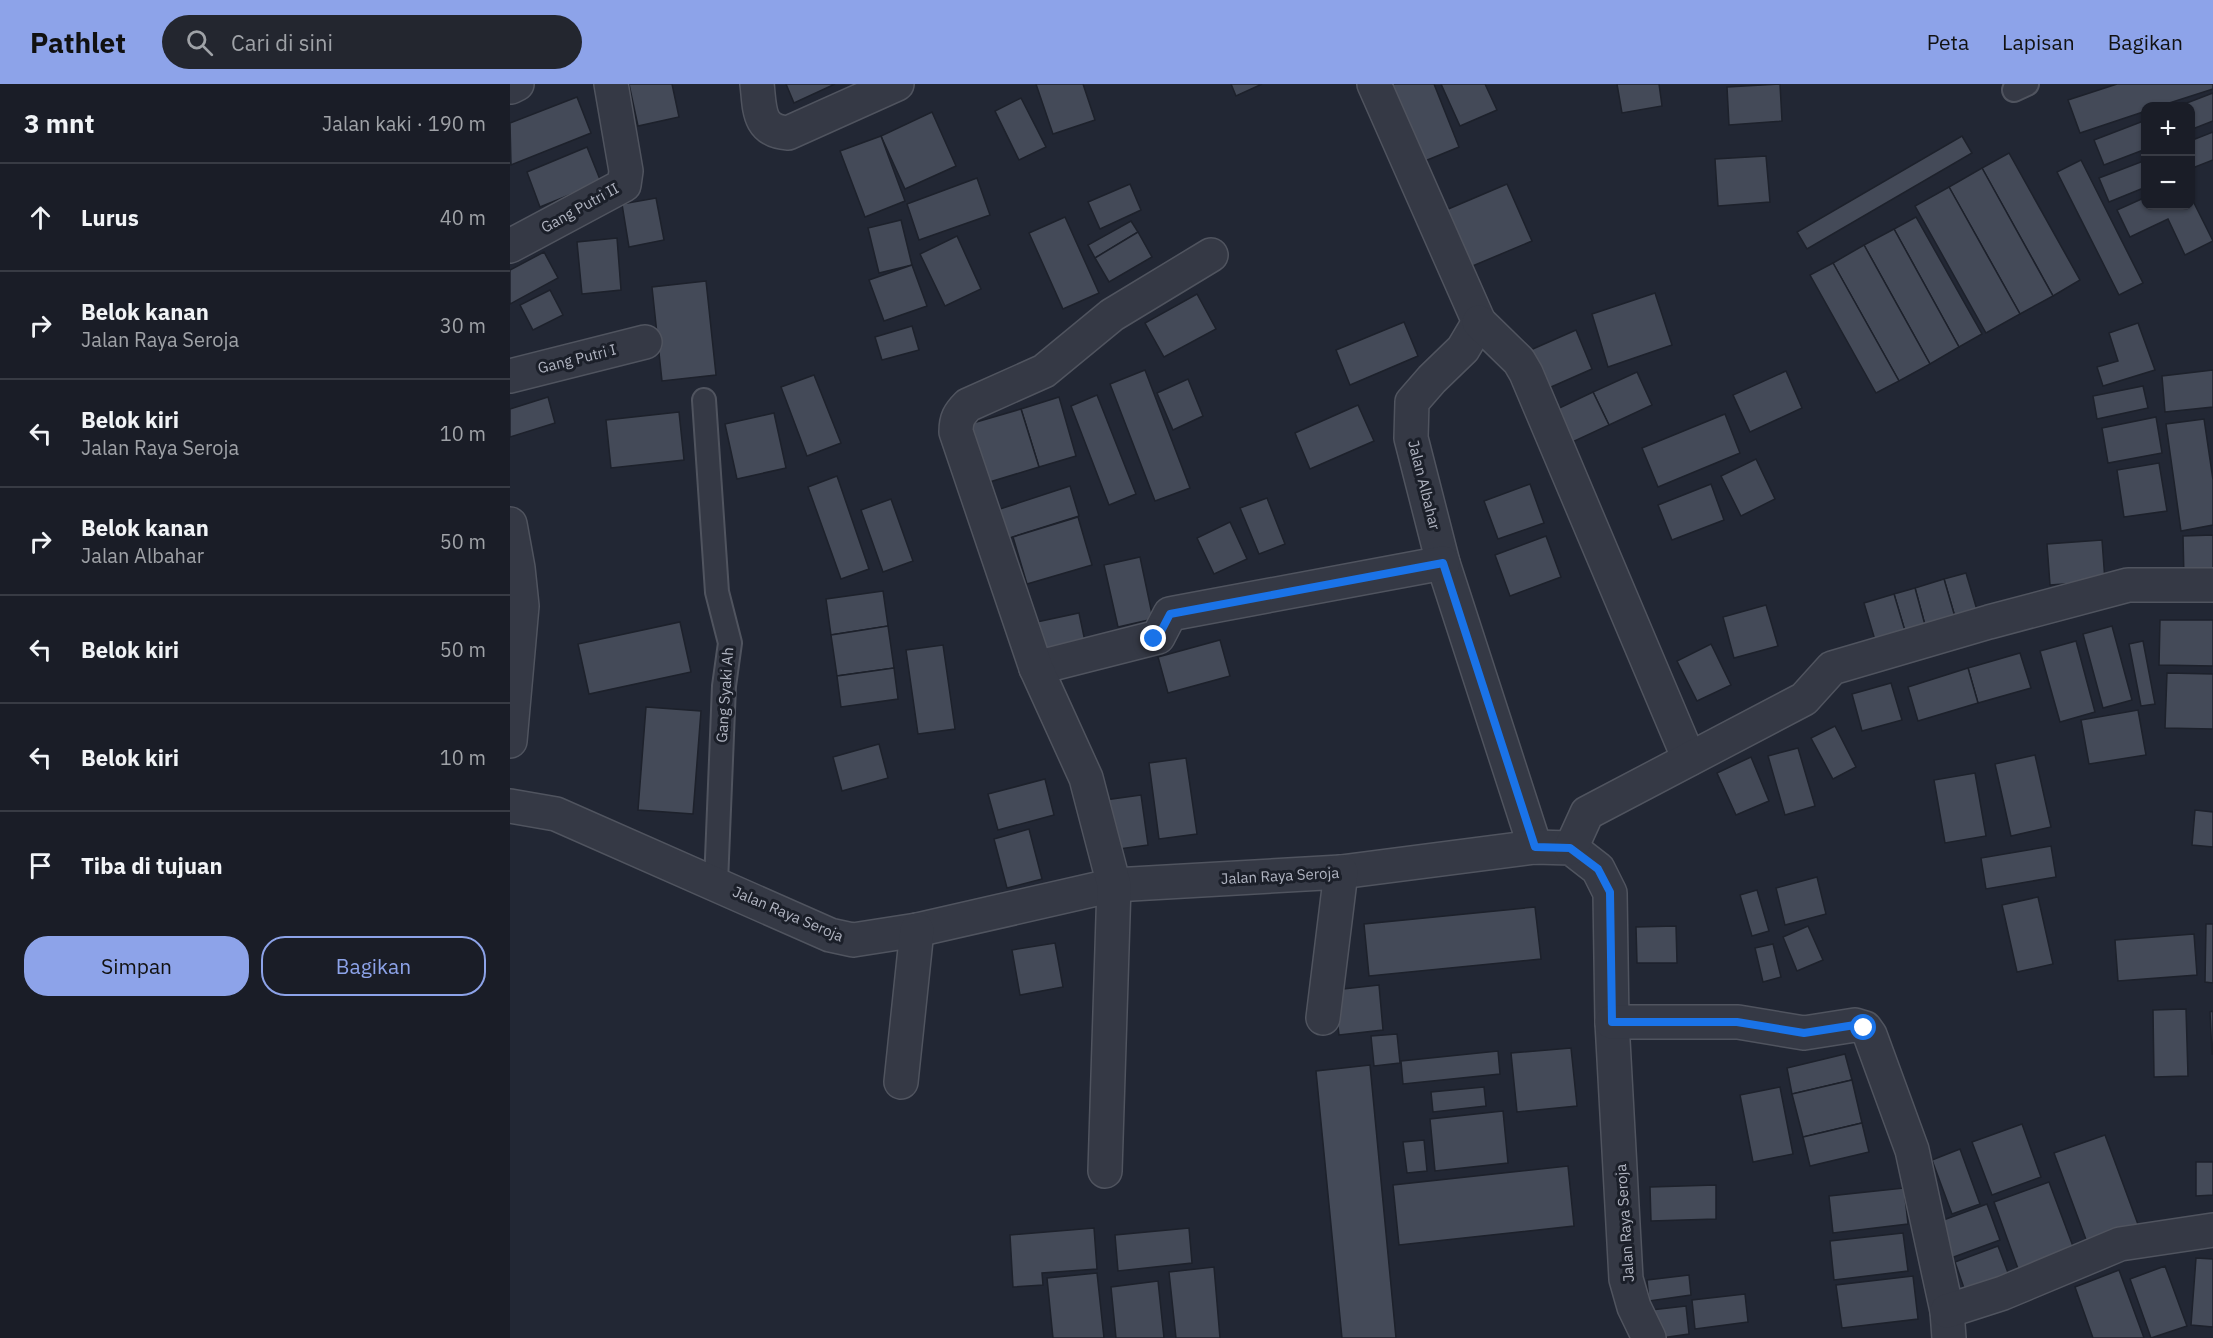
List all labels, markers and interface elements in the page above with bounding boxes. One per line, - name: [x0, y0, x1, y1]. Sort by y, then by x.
- search box: [162, 15, 582, 69]
- text: Pathlet: [30, 24, 126, 61]
- icon: search: [183, 26, 216, 59]
- text: Cari di sini: [231, 28, 333, 57]
- text: Peta: [1927, 28, 1969, 56]
- text: Lapisan: [2002, 28, 2075, 56]
- text: Bagikan: [2108, 28, 2183, 56]
- map controls: [2141, 102, 2195, 210]
- button: +: [2141, 102, 2195, 156]
- text: 3 mnt: [24, 106, 94, 140]
- text: Jalan kaki · 190 m: [322, 110, 486, 137]
- button: −: [2141, 156, 2195, 210]
- street label: Gang Putri II: [538, 178, 622, 237]
- icon: ahead: [24, 201, 57, 234]
- text: Lurus: [81, 203, 139, 232]
- text: 40 m: [440, 204, 486, 231]
- text: Belok kanan: [81, 297, 209, 326]
- icon: right: [24, 309, 57, 342]
- text: 30 m: [440, 312, 486, 339]
- text: Jalan Raya Seroja: [81, 326, 239, 353]
- street label: Gang Putri I: [536, 340, 618, 377]
- text: Belok kiri: [81, 405, 179, 434]
- icon: left: [24, 417, 57, 450]
- text: 10 m: [440, 420, 486, 447]
- text: Jalan Raya Seroja: [81, 434, 239, 461]
- street label: Jalan Albahar: [1404, 438, 1445, 532]
- text: Belok kanan: [81, 513, 209, 542]
- icon: right: [24, 525, 57, 558]
- text: 50 m: [440, 528, 486, 555]
- text: Jalan Albahar: [81, 542, 204, 569]
- route end: [1140, 625, 1166, 651]
- icon: left: [24, 633, 57, 666]
- text: Belok kiri: [81, 635, 179, 664]
- text: 50 m: [440, 636, 486, 663]
- street label: Gang Syaki Ah: [712, 647, 737, 743]
- icon: left: [24, 741, 57, 774]
- text: Belok kiri: [81, 743, 179, 772]
- text: 10 m: [440, 744, 486, 771]
- icon: arrive: [24, 849, 57, 882]
- text: Tiba di tujuan: [81, 851, 223, 880]
- street label: Jalan Raya Seroja: [1220, 863, 1340, 888]
- street label: Jalan Raya Seroja: [730, 882, 846, 945]
- button: Simpan: [24, 936, 249, 996]
- button: Bagikan: [261, 936, 486, 996]
- route start: [1850, 1014, 1876, 1040]
- street label: Jalan Raya Seroja: [1611, 1163, 1638, 1283]

